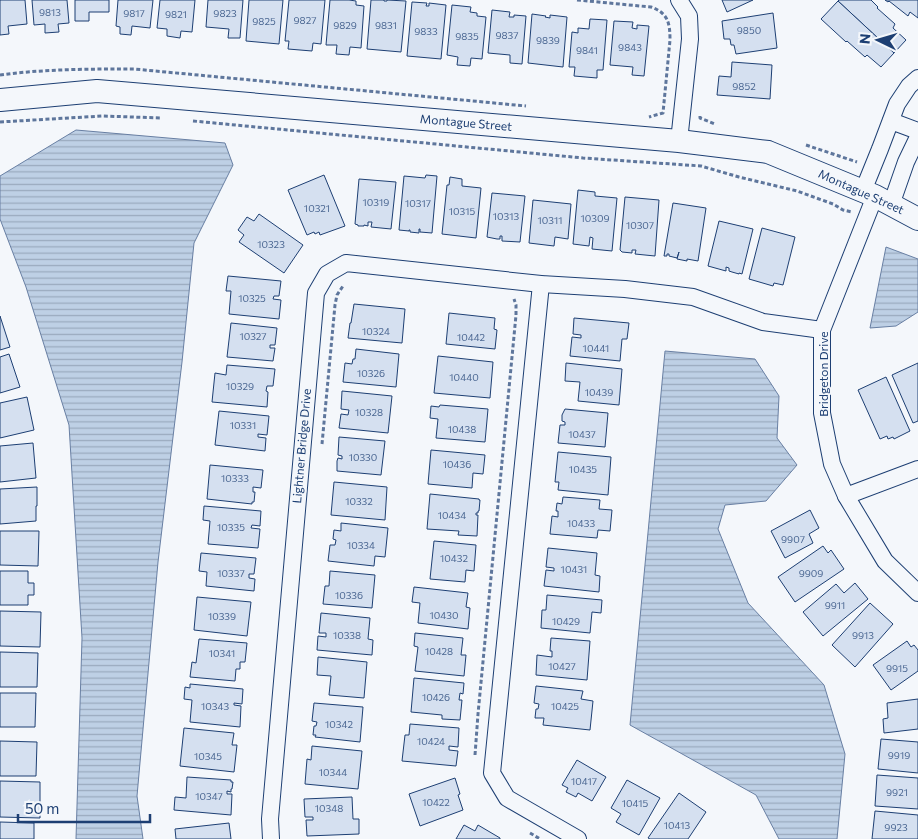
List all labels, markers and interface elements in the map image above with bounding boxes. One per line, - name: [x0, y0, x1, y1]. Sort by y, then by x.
- house number: 9813: [39, 6, 61, 18]
- house number: 9817: [123, 7, 145, 19]
- house number: 9823: [213, 7, 237, 19]
- house number: 9821: [165, 8, 187, 20]
- house number: 9827: [294, 14, 316, 26]
- house number: 9825: [252, 15, 276, 27]
- north arrow: [853, 15, 903, 65]
- house number: 9829: [333, 19, 357, 31]
- house number: 9831: [375, 19, 397, 31]
- house number: 9850: [737, 24, 761, 36]
- house number: 9833: [414, 25, 438, 37]
- house number: 9837: [495, 29, 519, 41]
- house number: 9835: [455, 30, 479, 42]
- text: N: [856, 33, 873, 45]
- house number: 9839: [536, 34, 560, 46]
- house number: 9843: [618, 41, 642, 53]
- house number: 9841: [576, 44, 598, 56]
- house number: 9852: [732, 80, 756, 92]
- street label: Montague Street: [419, 111, 513, 133]
- street label: Montague Street: [816, 166, 907, 216]
- house number: 10319: [363, 196, 389, 208]
- house number: 10317: [405, 197, 431, 209]
- house number: 10321: [304, 202, 330, 214]
- house number: 10315: [449, 205, 476, 217]
- house number: 10313: [493, 210, 520, 222]
- house number: 10309: [580, 212, 610, 224]
- house number: 10311: [537, 214, 563, 226]
- house number: 10307: [626, 219, 654, 231]
- house number: 10323: [257, 238, 285, 250]
- house number: 10325: [238, 292, 266, 304]
- house number: 10324: [362, 325, 390, 337]
- house number: 10327: [239, 330, 267, 342]
- house number: 10442: [457, 331, 486, 343]
- street label: Bridgeton Drive: [816, 331, 830, 417]
- house number: 10441: [583, 342, 609, 354]
- house number: 10326: [357, 367, 385, 379]
- house number: 10440: [449, 371, 479, 383]
- house number: 10329: [226, 380, 254, 392]
- house number: 10439: [585, 386, 613, 398]
- street label: Lightner Bridge Drive: [289, 388, 313, 504]
- house number: 10328: [355, 406, 383, 418]
- house number: 10331: [230, 419, 256, 431]
- house number: 10438: [448, 423, 476, 435]
- house number: 10437: [568, 428, 596, 440]
- house number: 10330: [349, 451, 377, 463]
- house number: 10436: [443, 458, 471, 470]
- house number: 10435: [569, 463, 597, 475]
- house number: 10333: [221, 472, 249, 484]
- house number: 10332: [345, 495, 373, 507]
- house number: 10434: [438, 509, 466, 521]
- house number: 10433: [567, 517, 595, 529]
- house number: 10335: [217, 521, 245, 533]
- house number: 9907: [781, 533, 805, 545]
- house number: 10334: [347, 539, 375, 551]
- house number: 10432: [440, 552, 468, 564]
- house number: 10431: [561, 563, 587, 575]
- house number: 10337: [217, 567, 245, 579]
- house number: 9909: [799, 567, 823, 579]
- house number: 10336: [335, 589, 363, 601]
- house number: 9911: [825, 599, 845, 611]
- house number: 10430: [429, 609, 459, 621]
- house number: 10339: [208, 610, 236, 622]
- house number: 10429: [552, 615, 580, 627]
- house number: 10338: [333, 629, 361, 641]
- house number: 9913: [852, 629, 874, 641]
- house number: 10428: [425, 645, 453, 657]
- house number: 10341: [209, 647, 235, 659]
- house number: 10427: [548, 660, 576, 672]
- house number: 9915: [886, 662, 908, 674]
- house number: 10426: [422, 691, 450, 703]
- house number: 10343: [201, 700, 229, 712]
- house number: 10425: [551, 700, 579, 712]
- house number: 10342: [325, 718, 353, 730]
- house number: 10424: [417, 735, 445, 747]
- house number: 9919: [888, 749, 910, 761]
- house number: 10345: [194, 750, 222, 762]
- house number: 10344: [319, 766, 347, 778]
- house number: 10417: [571, 775, 597, 787]
- house number: 9921: [886, 786, 908, 798]
- house number: 10347: [195, 790, 223, 802]
- scale bar: [18, 792, 150, 824]
- house number: 10422: [422, 796, 450, 808]
- house number: 10415: [622, 797, 649, 809]
- text: 50 m: [25, 799, 59, 817]
- house number: 10348: [315, 802, 343, 814]
- house number: 10413: [664, 819, 691, 831]
- house number: 9923: [884, 821, 908, 833]

